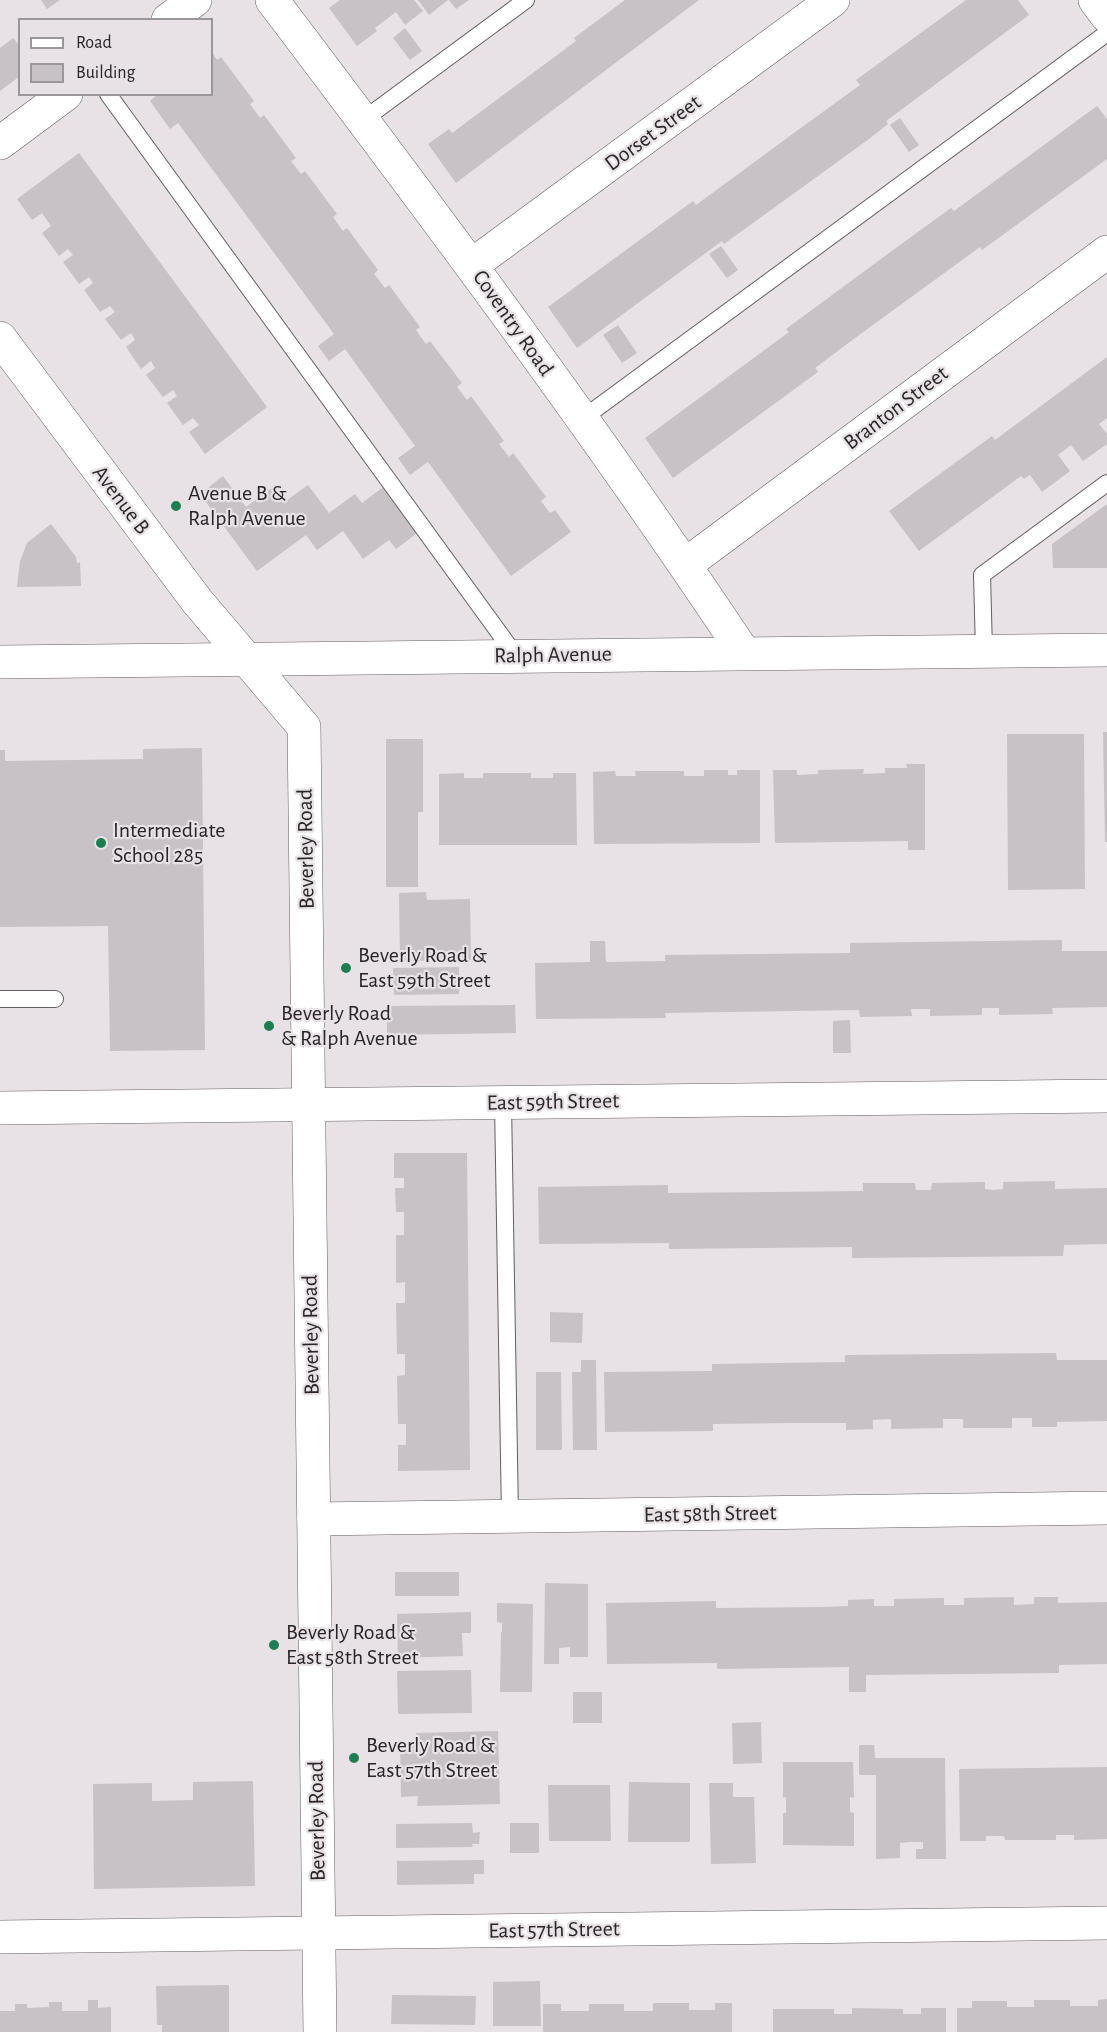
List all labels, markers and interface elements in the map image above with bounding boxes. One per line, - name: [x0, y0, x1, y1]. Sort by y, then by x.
- legend: [18, 18, 213, 96]
- text: Road: [76, 34, 112, 52]
- text: Building: [76, 64, 135, 82]
- street label: Dorset Street: [600, 89, 706, 177]
- street label: Coventry Road: [467, 265, 559, 381]
- street label: Branton Street: [839, 360, 953, 456]
- street label: Avenue B: [87, 460, 155, 540]
- place label: Avenue B & Ralph Avenue: [188, 480, 306, 532]
- marker: Avenue B & Ralph Avenue: [169, 499, 183, 513]
- street label: Ralph Avenue: [494, 641, 612, 669]
- street label: Beverley Road: [292, 789, 320, 909]
- place label: Intermediate School 285: [113, 817, 225, 868]
- marker: Intermediate School 285: [94, 836, 108, 850]
- place label: Beverly Road & East 59th Street: [358, 942, 491, 993]
- marker: Beverly Road & East 59th Street: [339, 961, 353, 975]
- place label: Beverly Road & Ralph Avenue: [281, 1000, 418, 1052]
- marker: Beverly Road & Ralph Avenue: [262, 1019, 276, 1033]
- street label: East 59th Street: [487, 1088, 619, 1116]
- street label: Beverley Road: [297, 1275, 325, 1395]
- street label: East 58th Street: [643, 1500, 777, 1528]
- place label: Beverly Road & East 58th Street: [286, 1619, 419, 1670]
- marker: Beverly Road & East 58th Street: [267, 1638, 281, 1652]
- place label: Beverly Road & East 57th Street: [366, 1732, 497, 1784]
- marker: Beverly Road & East 57th Street: [347, 1751, 361, 1765]
- street label: Beverley Road: [303, 1761, 331, 1881]
- street label: East 57th Street: [488, 1916, 620, 1944]

